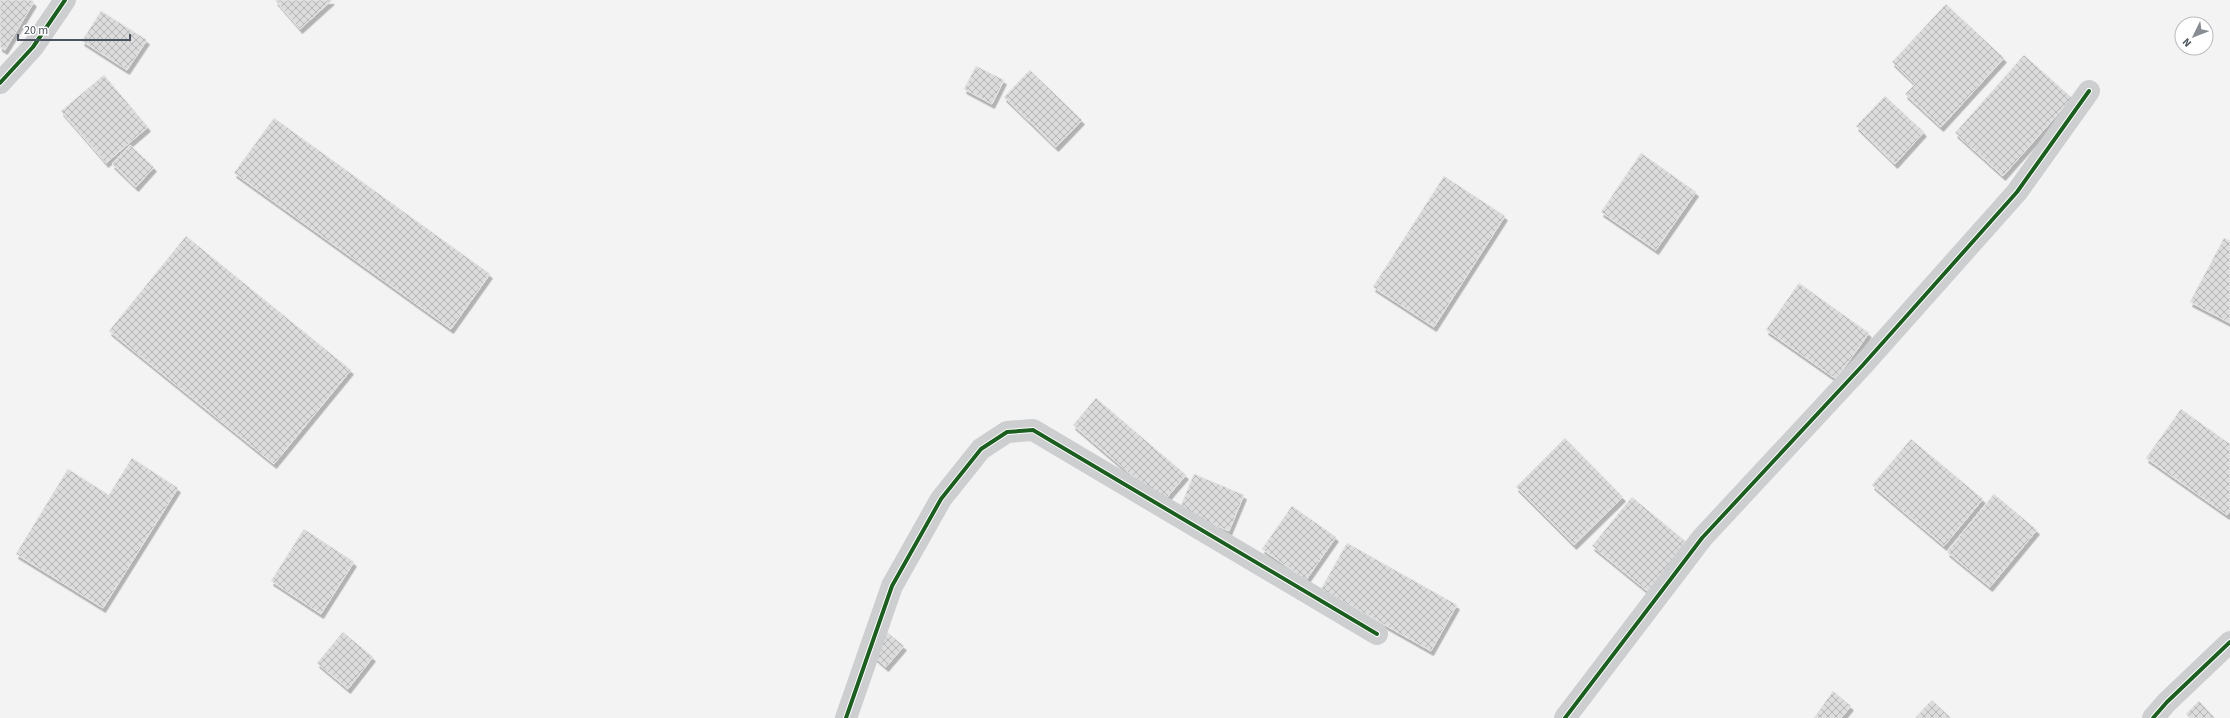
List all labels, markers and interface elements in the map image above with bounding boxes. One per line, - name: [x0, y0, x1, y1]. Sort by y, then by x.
- scale bar: [18, 16, 130, 42]
- north arrow: [2174, 16, 2214, 56]
- text: 20 m: [24, 22, 48, 39]
- text: N: [2179, 35, 2195, 50]

